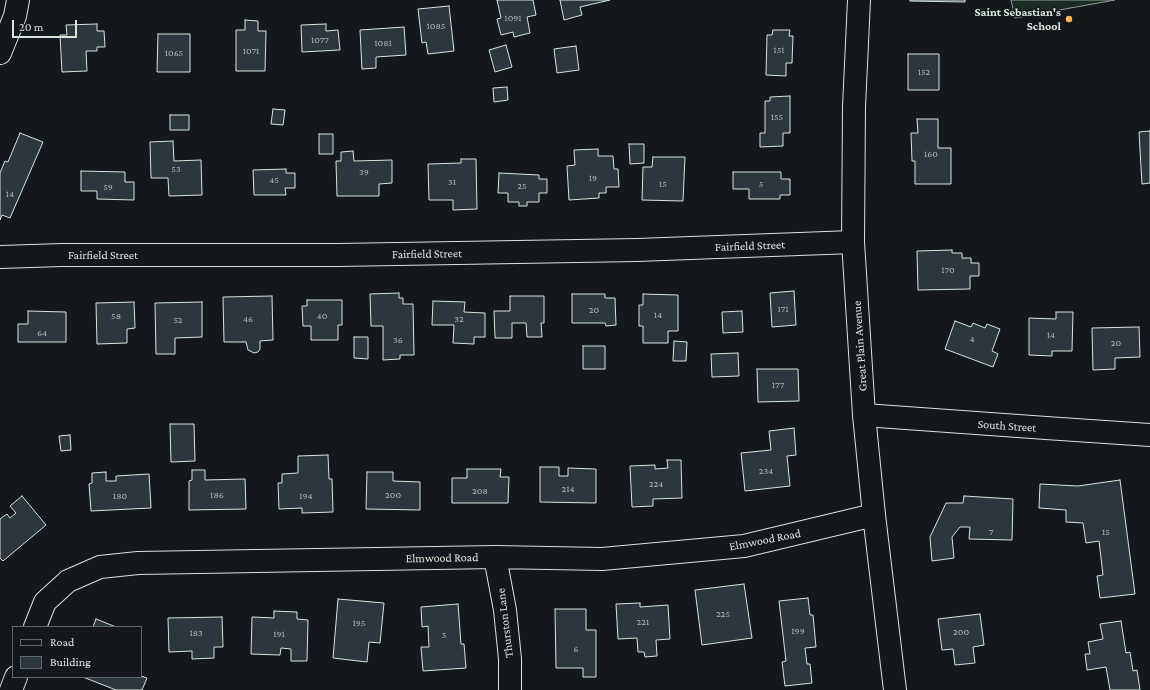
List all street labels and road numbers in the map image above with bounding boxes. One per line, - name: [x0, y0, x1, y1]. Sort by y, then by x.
- street label: Fairfield Street: [715, 238, 785, 254]
- street label: Fairfield Street: [392, 246, 462, 262]
- street label: Fairfield Street: [68, 248, 138, 262]
- street label: Great Plain Avenue: [850, 300, 870, 392]
- street label: South Street: [977, 417, 1037, 435]
- street label: Elmwood Road: [728, 526, 802, 554]
- street label: Elmwood Road: [405, 550, 479, 566]
- street label: Thurston Lane: [494, 587, 516, 659]

